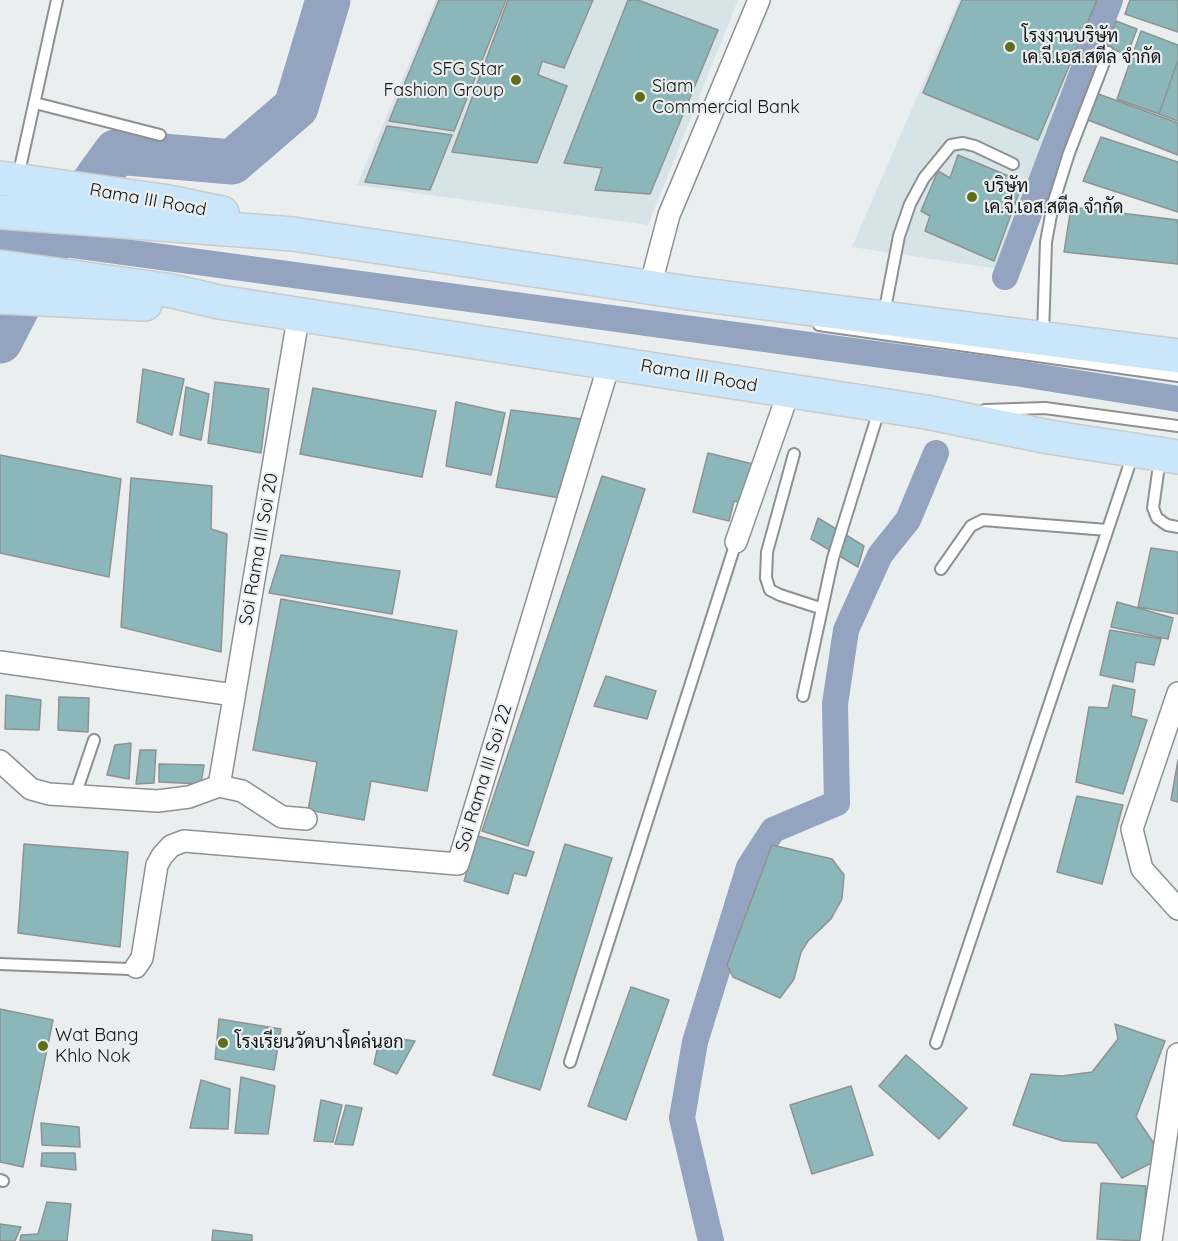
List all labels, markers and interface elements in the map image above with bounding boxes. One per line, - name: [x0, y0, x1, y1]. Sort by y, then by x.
- place label: โรงงานบริษัท เค.จี.เอส.สตีล จำกัด: [1022, 26, 1161, 68]
- marker: โรงงานบริษัท เค.จี.เอส.สตีล จำกัด: [1003, 40, 1017, 54]
- place label: SFG Star Fashion Group: [383, 59, 504, 101]
- marker: SFG Star Fashion Group: [509, 73, 523, 87]
- place label: Siam Commercial Bank: [652, 76, 800, 118]
- marker: Siam Commercial Bank: [633, 90, 647, 104]
- place label: บริษัท เค.จี.เอส.สตีล จำกัด: [984, 176, 1123, 219]
- street label: Rama III Road: [88, 179, 208, 221]
- marker: บริษัท เค.จี.เอส.สตีล จำกัด: [965, 190, 979, 204]
- street label: Rama III Road: [639, 355, 759, 397]
- street label: Soi Rama III Soi 20: [235, 471, 283, 627]
- street label: Soi Rama III Soi 22: [451, 702, 517, 854]
- place label: Wat Bang Khlo Nok: [55, 1025, 138, 1068]
- place label: โรงเรียนวัดบางโคล่นอก: [235, 1032, 404, 1054]
- marker: โรงเรียนวัดบางโคล่นอก: [216, 1036, 230, 1050]
- marker: Wat Bang Khlo Nok: [36, 1039, 50, 1053]

